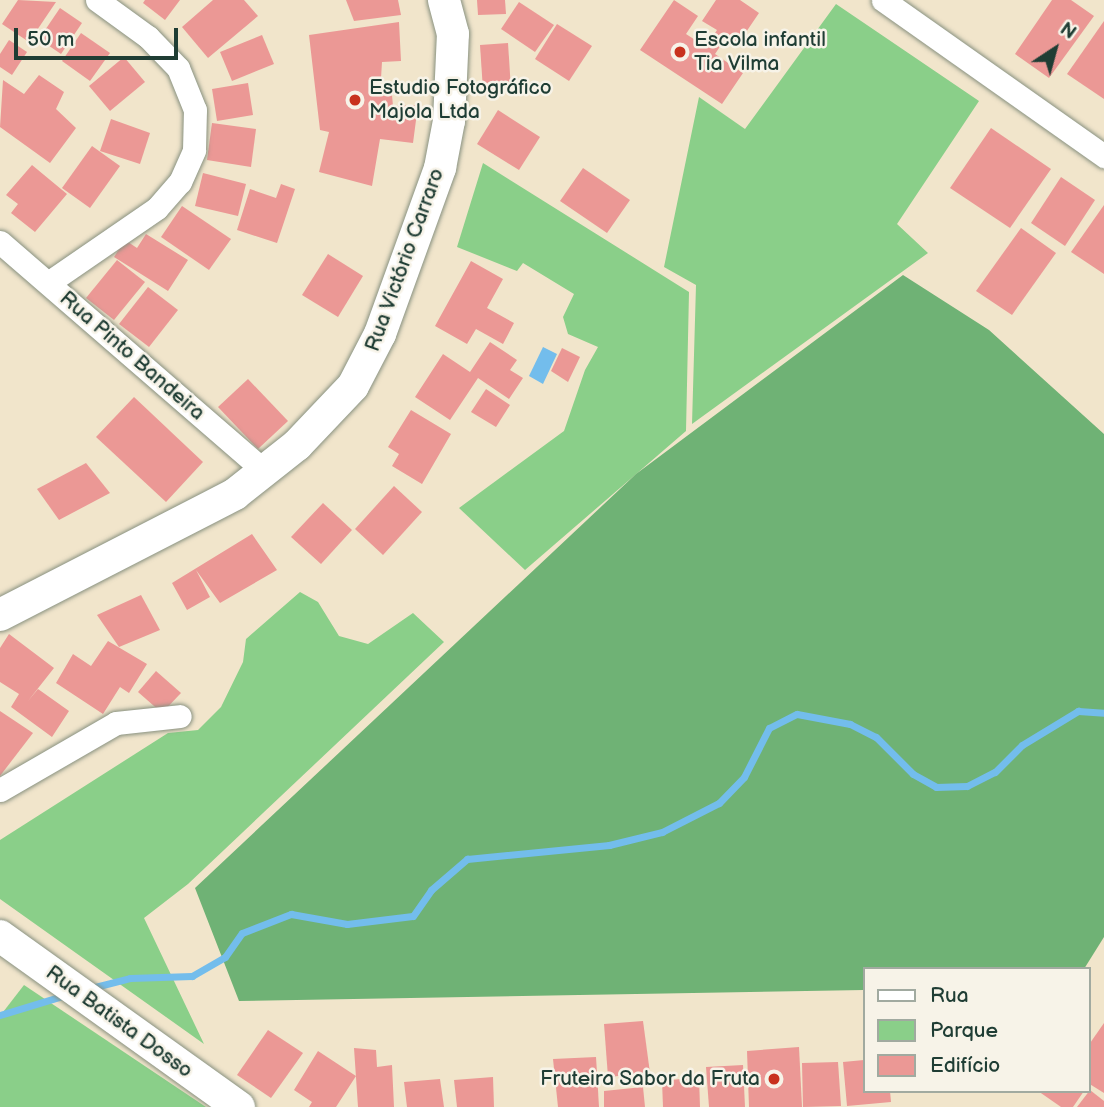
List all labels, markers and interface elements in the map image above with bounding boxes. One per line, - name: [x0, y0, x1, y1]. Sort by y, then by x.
- scale bar: [18, 14, 182, 58]
- north arrow: [1020, 14, 1090, 84]
- text: N: [1055, 18, 1080, 45]
- text: 50 m: [27, 27, 74, 52]
- place label: Escola infantil Tia Vilma: [694, 27, 826, 77]
- marker: Escola infantil Tia Vilma: [672, 44, 688, 60]
- place label: Estudio Fotográfico Majola Ltda: [369, 75, 552, 125]
- marker: Estudio Fotográfico Majola Ltda: [347, 92, 363, 108]
- street label: Rua Victório Carraro: [360, 165, 450, 355]
- street label: Rua Pinto Bandeira: [54, 286, 210, 426]
- street label: Rua Batista Dosso: [41, 960, 197, 1084]
- legend: [862, 967, 1090, 1093]
- text: Rua: [930, 983, 969, 1008]
- text: Parque: [930, 1018, 998, 1043]
- text: Edifício: [930, 1053, 1000, 1078]
- place label: Fruteira Sabor da Fruta: [540, 1066, 760, 1092]
- marker: Fruteira Sabor da Fruta: [766, 1071, 782, 1087]

